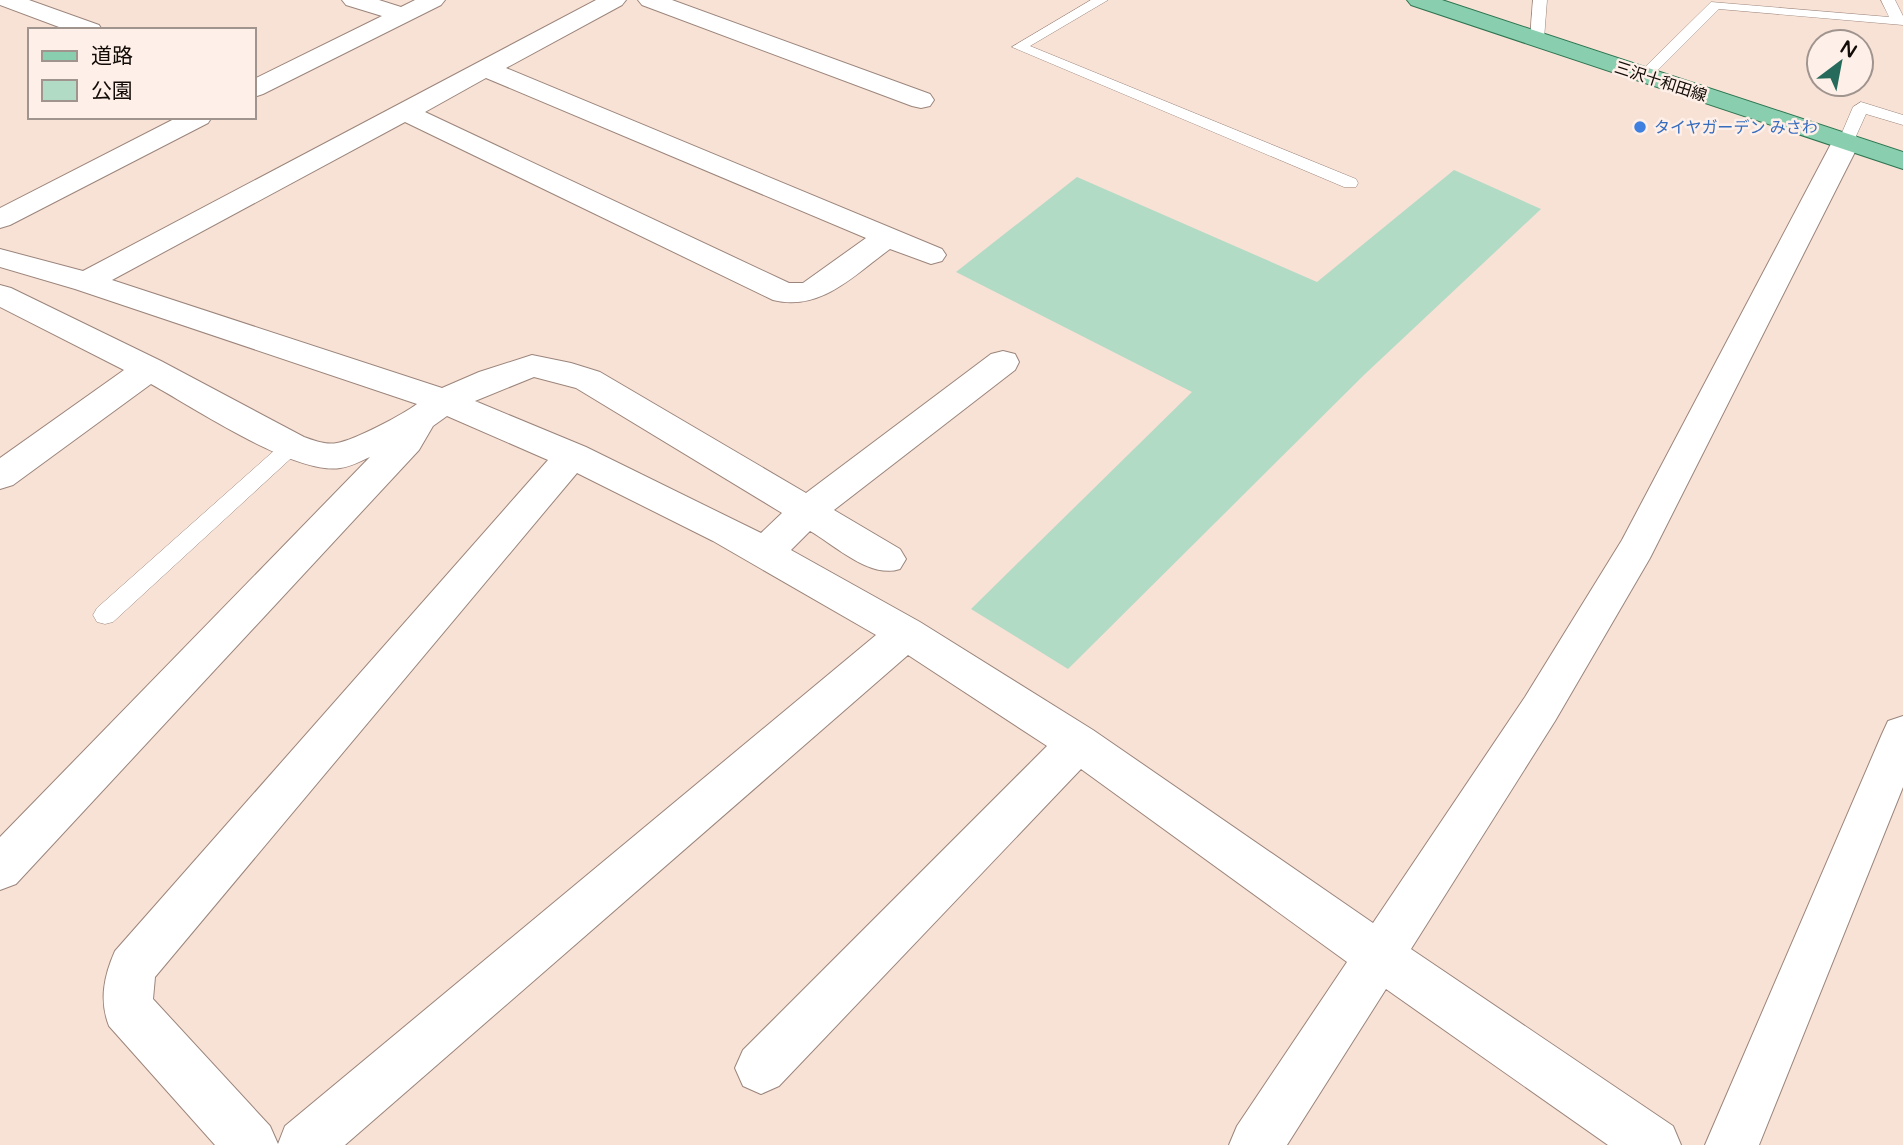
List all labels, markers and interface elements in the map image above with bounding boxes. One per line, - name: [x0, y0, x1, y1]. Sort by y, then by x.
- legend: [28, 28, 256, 119]
- north arrow: [1805, 28, 1875, 98]
- text: N: [1836, 36, 1861, 63]
- text: 道路: [91, 44, 133, 69]
- street label: 三沢十和田線: [1612, 58, 1709, 106]
- text: 公園: [91, 79, 133, 104]
- place label: タイヤガーデン みさわ: [1654, 118, 1818, 138]
- marker: タイヤガーデン みさわ: [1632, 119, 1648, 135]

